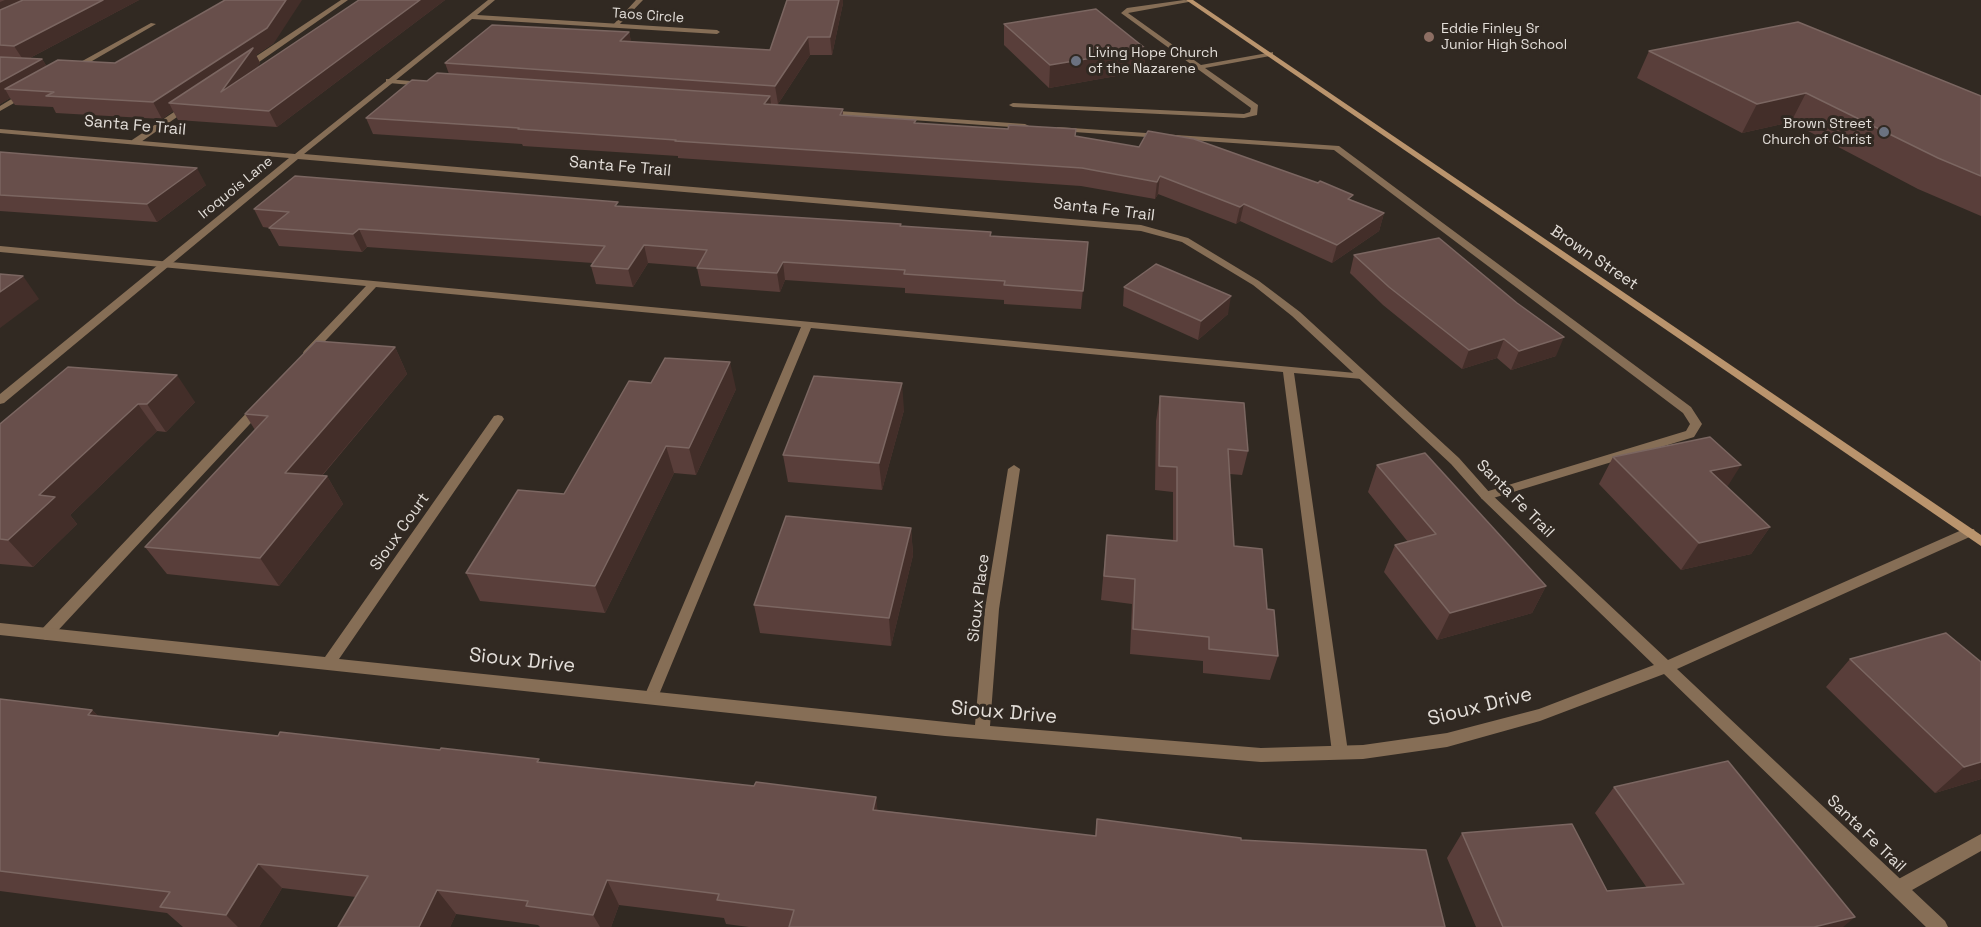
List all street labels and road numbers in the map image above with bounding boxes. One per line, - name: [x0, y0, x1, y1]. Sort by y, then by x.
- street label: Taos Circle: [611, 5, 685, 27]
- street label: Santa Fe Trail: [83, 112, 187, 140]
- street label: Iroquois Lane: [196, 153, 276, 223]
- street label: Santa Fe Trail: [568, 153, 672, 181]
- street label: Santa Fe Trail: [1052, 194, 1156, 226]
- street label: Brown Street: [1546, 222, 1642, 294]
- street label: Santa Fe Trail: [1472, 456, 1558, 542]
- street label: Sioux Court: [366, 489, 434, 575]
- street label: Sioux Place: [964, 553, 994, 643]
- street label: Sioux Drive: [468, 643, 576, 679]
- street label: Sioux Drive: [1425, 682, 1535, 732]
- street label: Sioux Drive: [950, 696, 1058, 730]
- street label: Santa Fe Trail: [1823, 792, 1909, 876]

